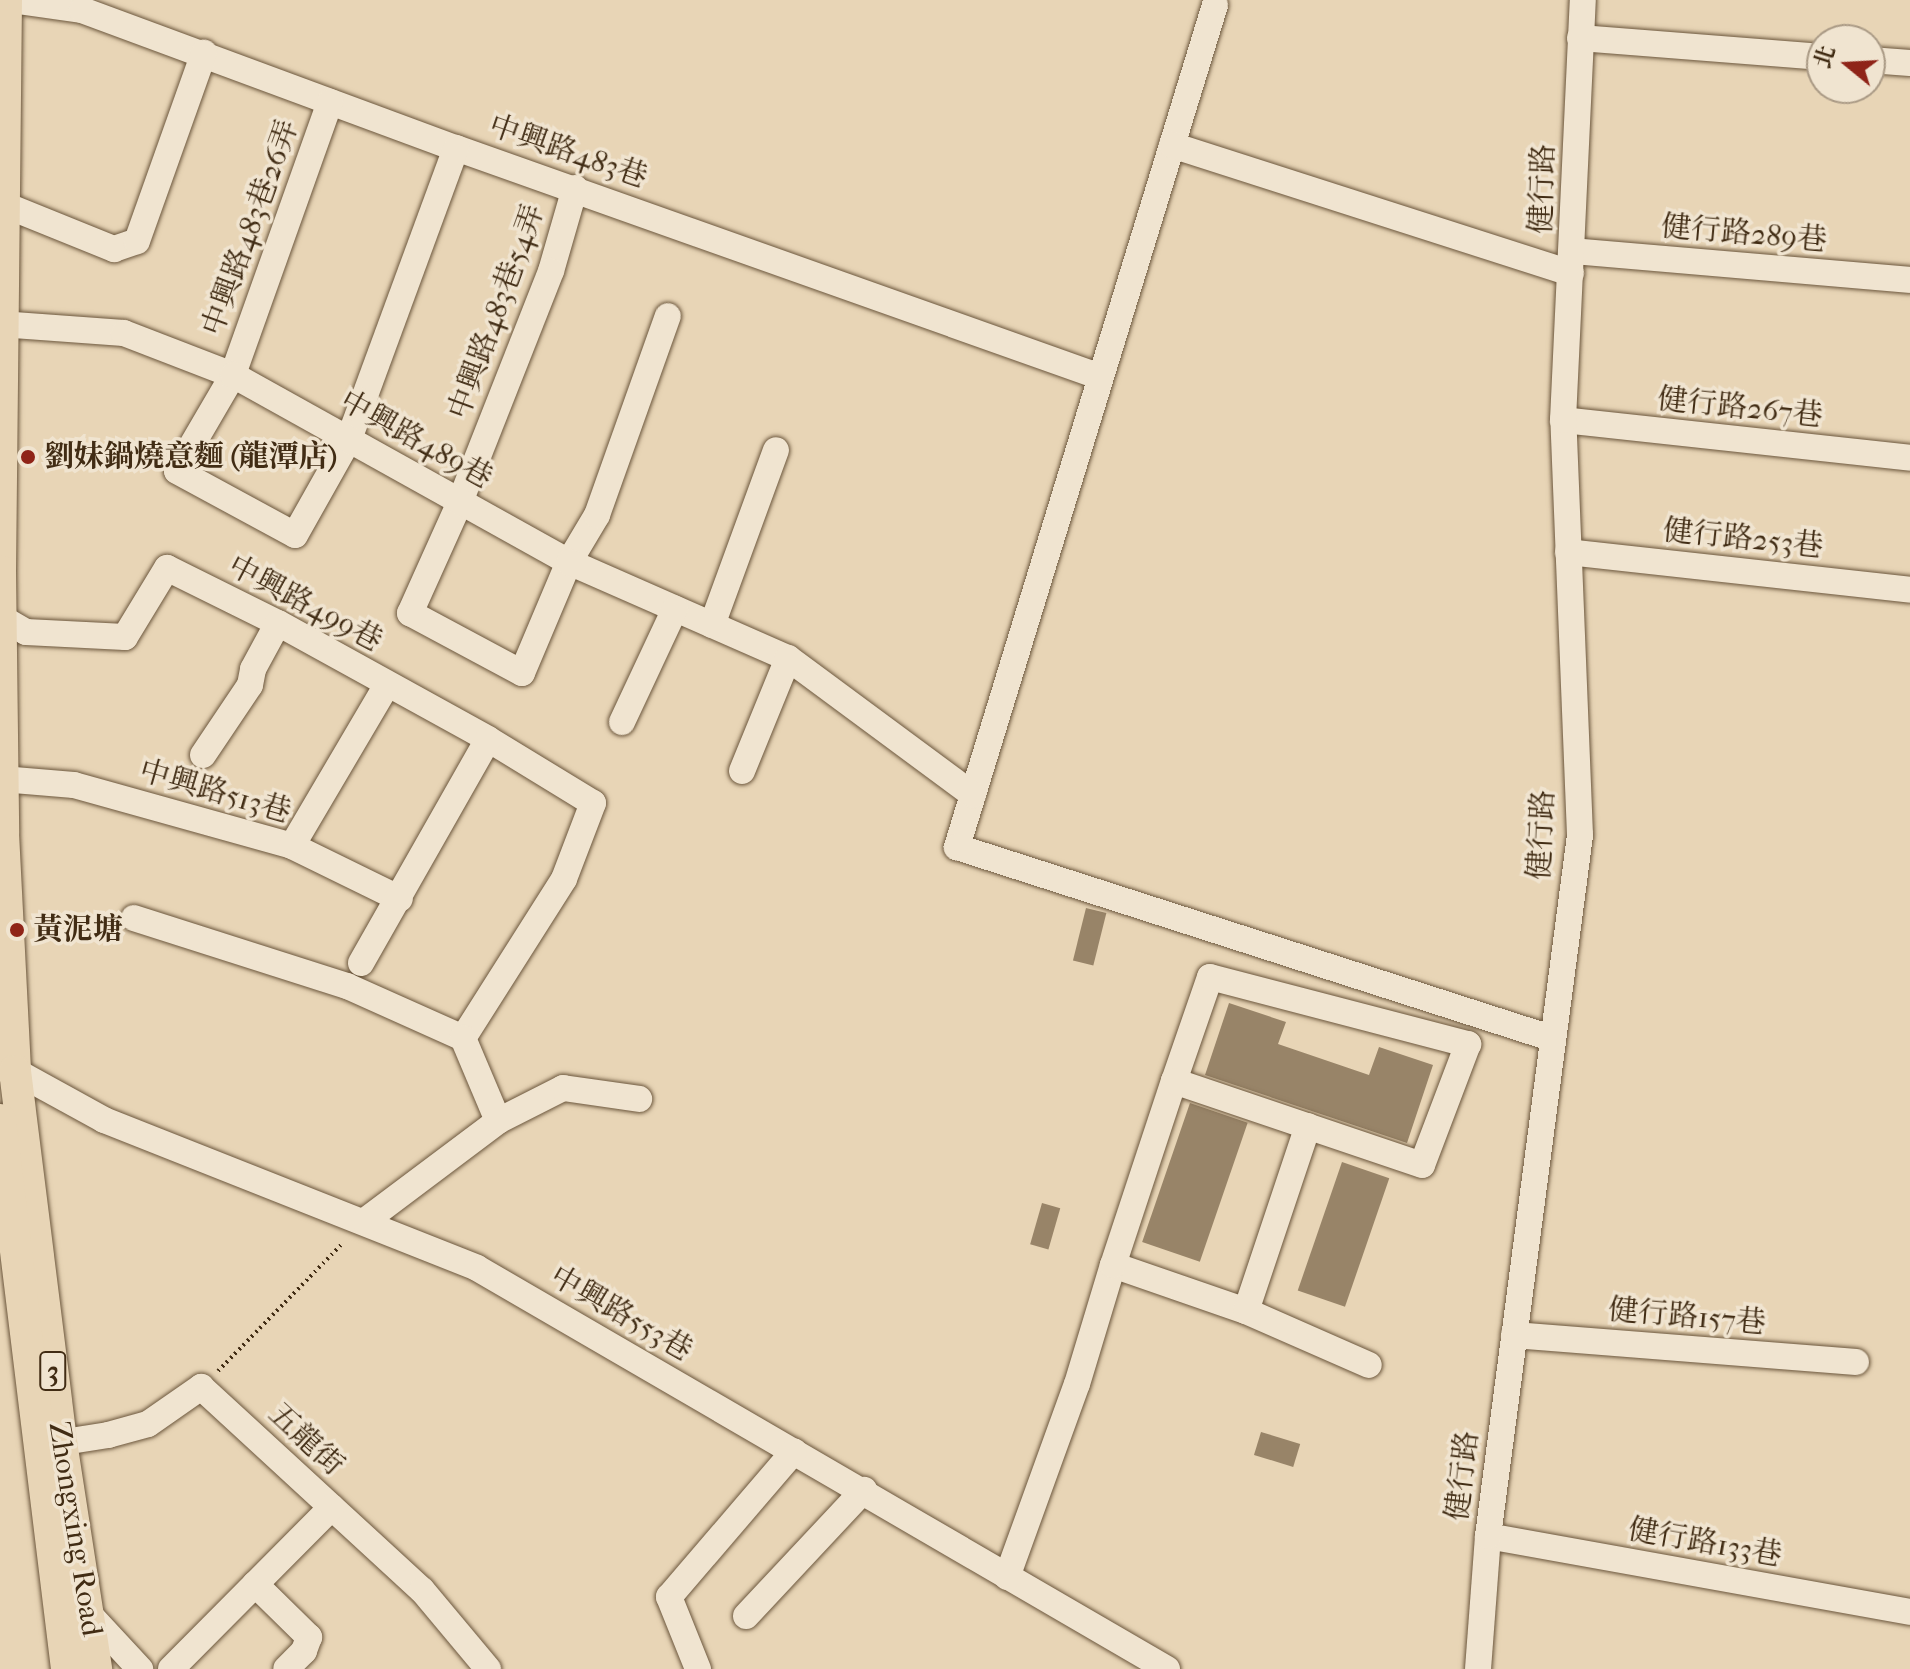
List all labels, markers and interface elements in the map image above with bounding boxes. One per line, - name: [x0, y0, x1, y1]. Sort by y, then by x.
- north arrow: [1806, 24, 1886, 104]
- text: 北: [1809, 43, 1841, 72]
- street label: 中興路483巷: [484, 108, 652, 196]
- street label: 中興路483巷26弄: [195, 115, 307, 341]
- street label: 健行路: [1523, 143, 1563, 235]
- street label: 中興路483巷54弄: [441, 200, 553, 424]
- street label: 健行路289巷: [1660, 209, 1828, 259]
- street label: 健行路267巷: [1656, 381, 1824, 435]
- street label: 中興路489巷: [334, 383, 498, 497]
- place label: 劉妹鍋燒意麵 (龍潭店): [44, 439, 337, 475]
- marker: 劉妹鍋燒意麵 (龍潭店): [19, 448, 37, 466]
- street label: 健行路253巷: [1661, 513, 1825, 565]
- street label: 中興路499巷: [222, 548, 388, 660]
- street label: 中興路513巷: [135, 753, 295, 831]
- street label: 健行路: [1522, 789, 1562, 881]
- place label: 黃泥塘: [33, 912, 123, 948]
- marker: 黃泥塘: [8, 921, 26, 939]
- street label: 中興路553巷: [544, 1259, 698, 1369]
- street label: 健行路157巷: [1607, 1292, 1767, 1342]
- road number: 3: [39, 1347, 67, 1395]
- street label: 五龍街: [261, 1396, 351, 1484]
- street label: Zhongxing Road: [40, 1419, 110, 1639]
- street label: 健行路: [1440, 1429, 1486, 1523]
- street label: 健行路133巷: [1625, 1512, 1785, 1574]

